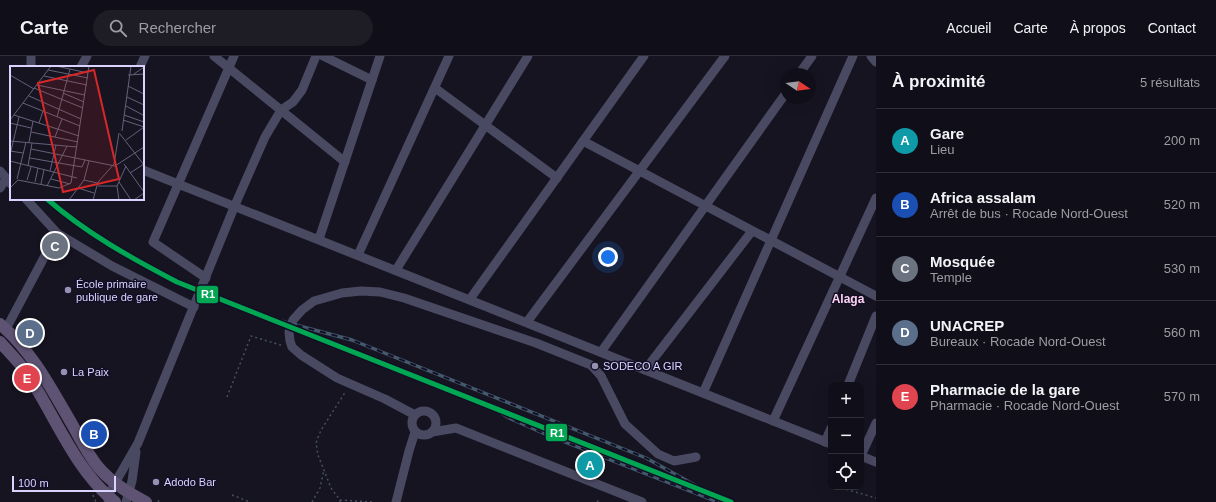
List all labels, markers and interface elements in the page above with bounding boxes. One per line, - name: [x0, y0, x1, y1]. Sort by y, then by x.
- search box: [93, 10, 373, 46]
- text: Carte: [20, 17, 69, 38]
- icon: search: [107, 17, 129, 39]
- text: Rechercher: [139, 19, 216, 36]
- text: Accueil: [946, 20, 991, 36]
- text: Carte: [1013, 20, 1048, 36]
- text: À propos: [1070, 20, 1126, 36]
- text: Contact: [1148, 20, 1196, 36]
- inset map: [10, 66, 144, 200]
- north arrow: [780, 68, 816, 104]
- text: À proximité: [892, 72, 986, 91]
- text: 5 résultats: [1140, 75, 1200, 90]
- text: Gare: [930, 125, 964, 142]
- text: A: [900, 133, 910, 148]
- text: 200 m: [1164, 133, 1200, 148]
- text: Lieu: [930, 142, 955, 157]
- text: Africa assalam: [930, 189, 1036, 206]
- text: B: [900, 197, 910, 212]
- text: 520 m: [1164, 197, 1200, 212]
- text: Arrêt de bus · Rocade Nord-Ouest: [930, 206, 1128, 221]
- pin: C: [42, 231, 68, 261]
- your location: [598, 247, 618, 267]
- text: Mosquée: [930, 253, 995, 270]
- text: C: [900, 261, 910, 276]
- text: 530 m: [1164, 261, 1200, 276]
- text: Temple: [930, 270, 972, 285]
- place label: École primaire publique de gare: [76, 278, 158, 303]
- marker: École primaire publique de gare: [63, 285, 73, 295]
- line badge: R1: [196, 285, 219, 304]
- text: R1: [201, 288, 215, 300]
- district label: Alaga: [832, 292, 865, 306]
- text: UNACREP: [930, 317, 1004, 334]
- pin: D: [17, 318, 43, 348]
- text: D: [900, 325, 910, 340]
- text: 560 m: [1164, 325, 1200, 340]
- text: Bureaux · Rocade Nord-Ouest: [930, 334, 1106, 349]
- place label: SODECO A GIR: [603, 360, 683, 372]
- marker: SODECO A GIR: [590, 361, 600, 371]
- pin: E: [14, 363, 40, 393]
- place label: La Paix: [72, 366, 109, 378]
- marker: La Paix: [59, 367, 69, 377]
- text: Pharmacie de la gare: [930, 381, 1080, 398]
- map controls: [828, 382, 864, 490]
- button: +: [828, 382, 864, 418]
- text: E: [901, 389, 909, 404]
- text: 570 m: [1164, 389, 1200, 404]
- text: Pharmacie · Rocade Nord-Ouest: [930, 398, 1119, 413]
- button: −: [828, 418, 864, 454]
- pin: B: [81, 419, 107, 449]
- line badge: R1: [545, 423, 568, 442]
- text: R1: [550, 427, 564, 439]
- pin: A: [577, 450, 603, 480]
- button: locate: [828, 454, 864, 490]
- scale bar: [12, 474, 116, 493]
- place label: Adodo Bar: [164, 476, 216, 488]
- text: 100 m: [18, 477, 49, 489]
- marker: Adodo Bar: [151, 477, 161, 487]

